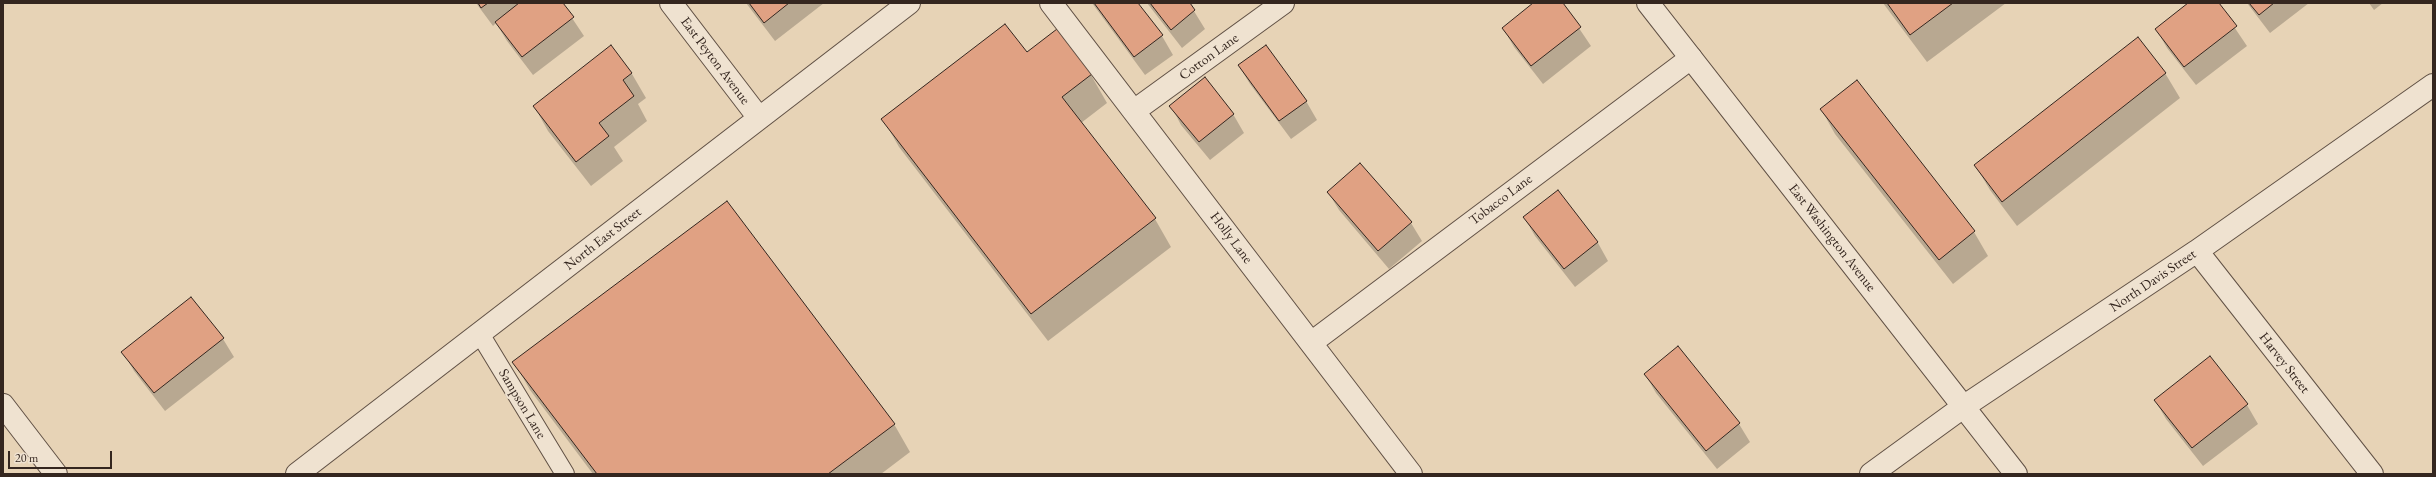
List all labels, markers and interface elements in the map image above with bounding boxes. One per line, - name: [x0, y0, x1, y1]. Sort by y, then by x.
- street label: East Peyton Avenue: [677, 14, 753, 108]
- street label: Cotton Lane: [1176, 30, 1242, 84]
- street label: Tobacco Lane: [1466, 171, 1536, 229]
- street label: East Washington Avenue: [1785, 181, 1879, 295]
- street label: North East Street: [561, 204, 645, 274]
- street label: Holly Lane: [1206, 209, 1256, 267]
- street label: North Davis Street: [2107, 246, 2199, 316]
- street label: Harvey Street: [2255, 329, 2313, 397]
- street label: Sampson Lane: [495, 366, 549, 442]
- scale bar: [10, 443, 114, 469]
- text: 20 m: [15, 450, 38, 466]

